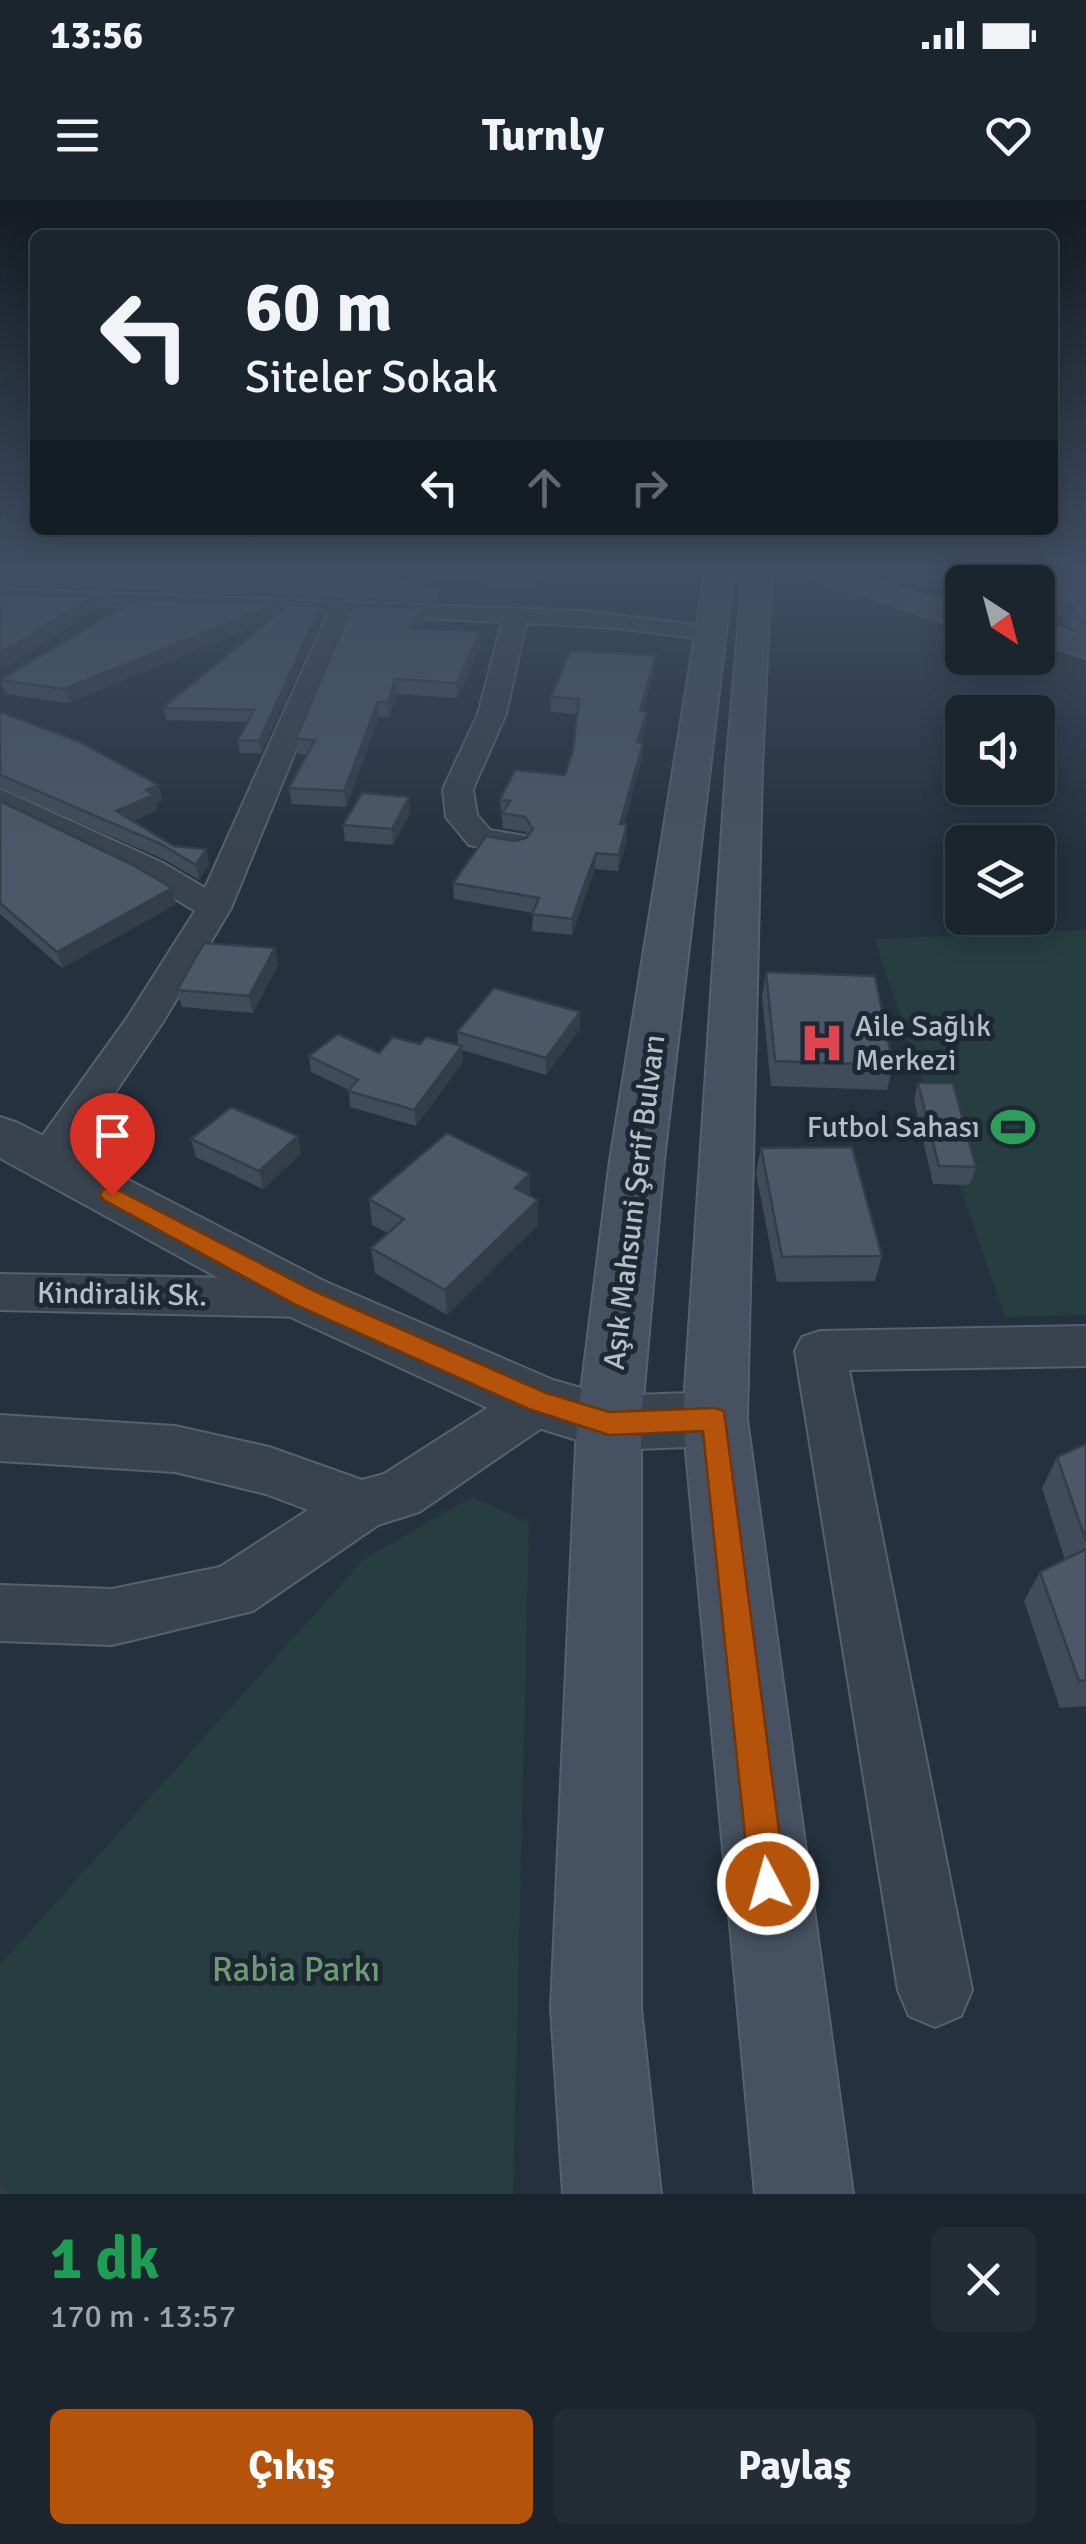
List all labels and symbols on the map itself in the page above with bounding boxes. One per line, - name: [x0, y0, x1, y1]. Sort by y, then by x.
- north arrow: [945, 565, 1055, 675]
- place label: Aile Sağlık Merkezi: [855, 1008, 991, 1079]
- hospital icon: Aile Sağlık Merkezi: [798, 1019, 846, 1067]
- street label: Aşık Mahsuni Şerif Bulvarı: [596, 1032, 673, 1372]
- pin: [70, 1093, 155, 1196]
- sports icon: Futbol Sahası: [989, 1103, 1037, 1151]
- place label: Futbol Sahası: [807, 1109, 980, 1146]
- street label: Kindiralik Sk.: [36, 1275, 207, 1314]
- position arrow: [716, 1832, 820, 1936]
- park label: Rabia Parkı: [212, 1948, 380, 1991]

